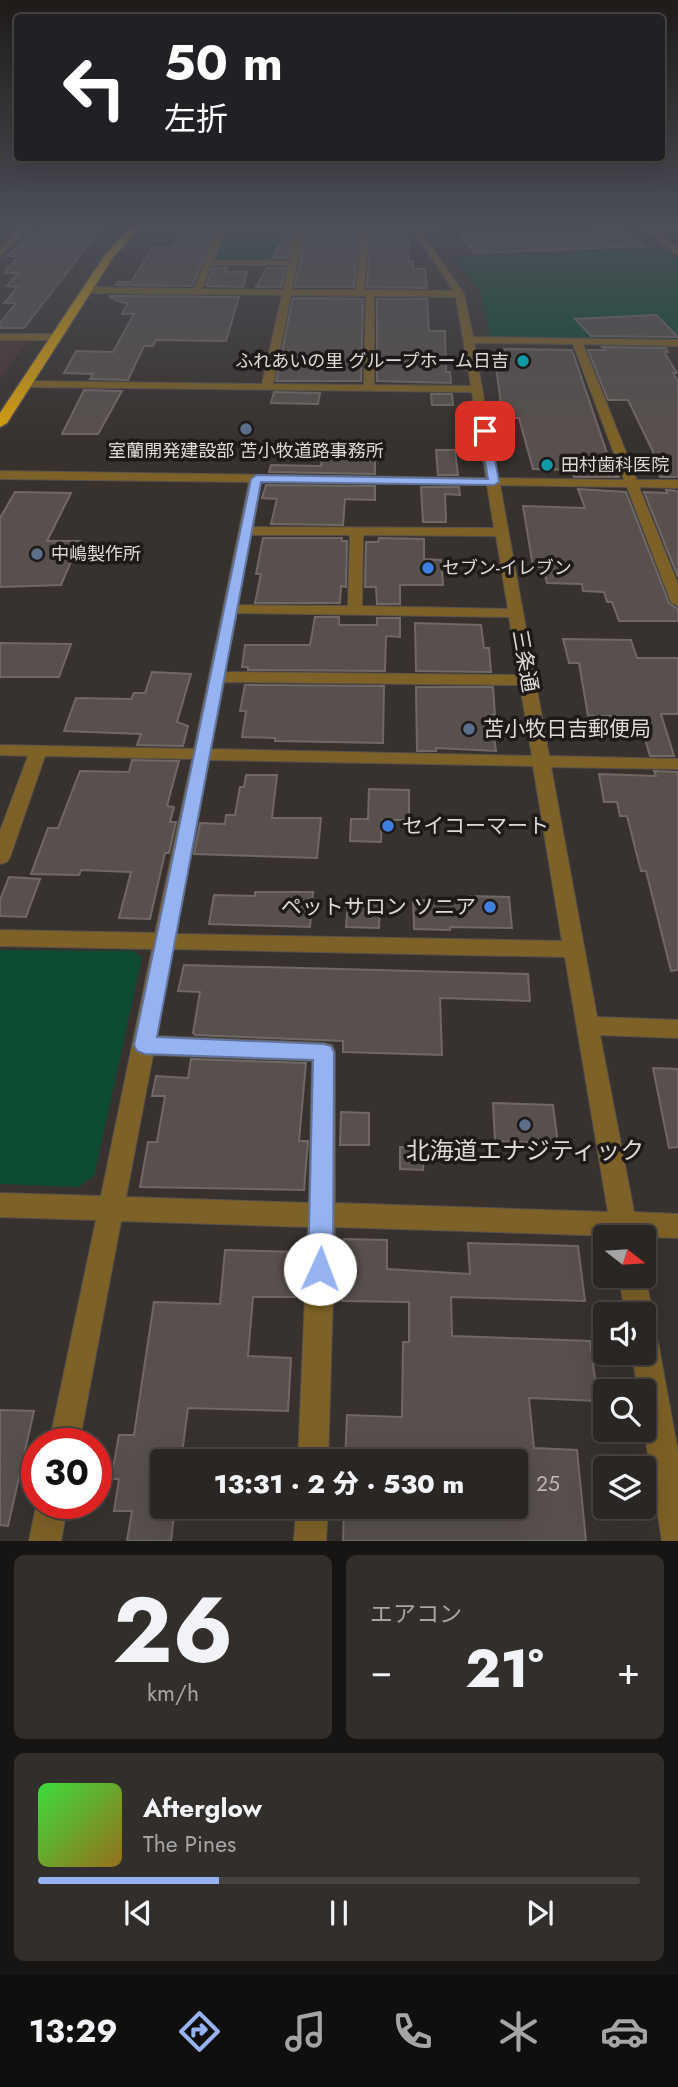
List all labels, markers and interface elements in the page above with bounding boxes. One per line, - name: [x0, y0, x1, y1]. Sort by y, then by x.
- text: 50 m: [164, 28, 283, 98]
- icon: left: [49, 42, 140, 133]
- text: 左折: [164, 96, 228, 142]
- place label: ふれあいの里 グループホーム日吉: [235, 348, 509, 374]
- marker: ふれあいの里 グループホーム日吉: [515, 353, 531, 369]
- pin: [455, 401, 515, 461]
- icon: arrive: [466, 412, 504, 450]
- marker: 室蘭開発建設部 苫小牧道路事務所: [238, 421, 254, 437]
- place label: 室蘭開発建設部 苫小牧道路事務所: [108, 438, 384, 464]
- place label: 田村歯科医院: [561, 452, 669, 478]
- marker: 田村歯科医院: [539, 457, 555, 473]
- place label: 中嶋製作所: [51, 541, 141, 567]
- marker: 中嶋製作所: [29, 546, 45, 562]
- place label: セブン-イレブン: [442, 555, 572, 581]
- marker: セブン-イレブン: [420, 560, 436, 576]
- street label: 三条通: [505, 627, 545, 695]
- place label: 苫小牧日吉郵便局: [483, 714, 651, 744]
- marker: 苫小牧日吉郵便局: [461, 721, 477, 737]
- place label: セイコーマート: [402, 811, 549, 841]
- marker: セイコーマート: [380, 818, 396, 834]
- place label: ペットサロン ソニア: [281, 892, 476, 922]
- marker: ペットサロン ソニア: [482, 899, 498, 915]
- marker: 北海道エナジティック: [517, 1117, 533, 1133]
- place label: 北海道エナジティック: [406, 1133, 644, 1168]
- north arrow: [593, 1225, 656, 1288]
- map controls: [593, 1225, 656, 1519]
- position arrow: [283, 1232, 357, 1306]
- button: sound: [593, 1302, 656, 1365]
- button: search: [593, 1379, 656, 1442]
- speed limit sign: 30: [21, 1428, 112, 1519]
- button: layers: [593, 1456, 656, 1519]
- text: 13:31 · 2 分 · 530 m: [214, 1465, 464, 1503]
- house number: 25: [536, 1469, 560, 1499]
- text: 26: [113, 1565, 233, 1696]
- text: エアコン: [370, 1597, 462, 1631]
- text: 21°: [465, 1631, 544, 1707]
- text: −: [370, 1643, 392, 1698]
- text: +: [617, 1643, 640, 1698]
- text: km/h: [147, 1676, 199, 1710]
- text: Afterglow: [143, 1789, 262, 1827]
- text: The Pines: [143, 1827, 236, 1861]
- icon: previous: [119, 1894, 157, 1932]
- icon: pause: [320, 1894, 358, 1932]
- icon: next: [521, 1894, 559, 1932]
- icon: directions: [175, 2007, 224, 2056]
- icon: music: [281, 2007, 330, 2056]
- icon: phone: [388, 2007, 437, 2056]
- icon: climate: [494, 2007, 543, 2056]
- icon: car: [600, 2007, 649, 2056]
- text: 13:29: [29, 2008, 118, 2054]

